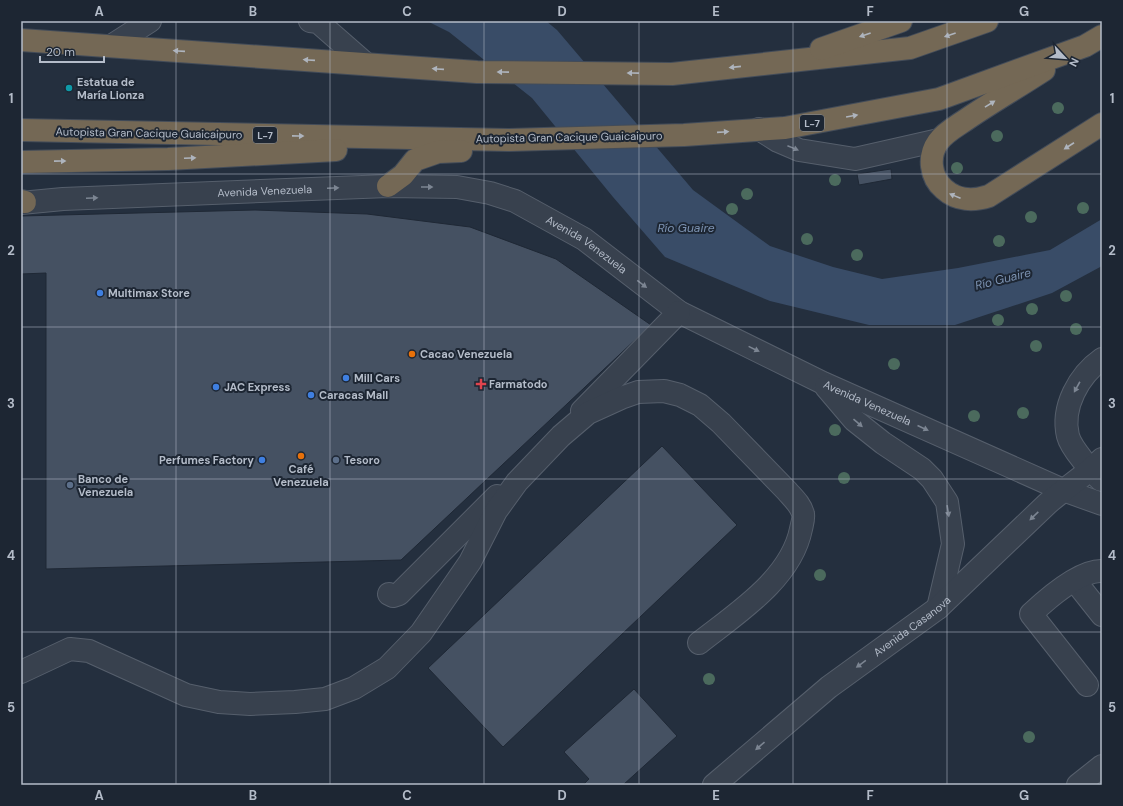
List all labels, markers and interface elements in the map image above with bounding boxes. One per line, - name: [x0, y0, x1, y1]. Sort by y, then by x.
- text: A: [94, 3, 104, 20]
- text: B: [249, 3, 257, 20]
- text: C: [402, 3, 412, 20]
- text: D: [557, 3, 567, 20]
- text: E: [712, 3, 720, 20]
- text: F: [866, 3, 874, 20]
- text: G: [1019, 3, 1029, 20]
- one-way arrow: [858, 32, 870, 38]
- one-way arrow: [944, 32, 956, 38]
- scale bar: [40, 38, 104, 64]
- north arrow: [1045, 38, 1085, 78]
- text: 20 m: [46, 44, 75, 60]
- one-way arrow: [173, 47, 185, 54]
- one-way arrow: [303, 56, 315, 63]
- text: N: [1066, 56, 1082, 69]
- one-way arrow: [729, 63, 741, 70]
- one-way arrow: [432, 66, 444, 73]
- one-way arrow: [496, 69, 509, 75]
- one-way arrow: [626, 70, 639, 76]
- place label: Estatua de María Lionza: [77, 75, 144, 102]
- marker: Estatua de María Lionza: [64, 83, 74, 93]
- text: 1: [9, 90, 13, 107]
- text: 1: [1110, 90, 1114, 107]
- one-way arrow: [985, 100, 995, 108]
- one-way arrow: [846, 113, 858, 119]
- road number: L-7: [800, 115, 824, 131]
- street label: Autopista Gran Cacique Guaicaipuro: [56, 124, 242, 142]
- road number: L-7: [253, 127, 277, 143]
- street label: Autopista Gran Cacique Guaicaipuro: [476, 128, 662, 146]
- one-way arrow: [717, 128, 729, 135]
- one-way arrow: [292, 133, 305, 139]
- one-way arrow: [1063, 142, 1075, 149]
- one-way arrow: [787, 145, 799, 151]
- one-way arrow: [184, 155, 197, 161]
- one-way arrow: [54, 158, 67, 164]
- street label: Avenida Venezuela: [217, 182, 312, 200]
- one-way arrow: [421, 184, 434, 190]
- one-way arrow: [327, 185, 340, 191]
- one-way arrow: [949, 192, 961, 198]
- one-way arrow: [86, 195, 99, 201]
- street label: Avenida Venezuela: [543, 212, 630, 276]
- water label: Río Guaire: [657, 220, 715, 236]
- text: 2: [7, 242, 15, 259]
- text: 2: [1108, 242, 1116, 259]
- water label: Río Guaire: [973, 264, 1033, 294]
- one-way arrow: [637, 280, 648, 288]
- place label: Multimax Store: [108, 286, 190, 300]
- marker: Multimax Store: [95, 288, 105, 298]
- one-way arrow: [749, 346, 760, 352]
- place label: Cacao Venezuela: [420, 347, 512, 361]
- marker: Cacao Venezuela: [407, 349, 417, 359]
- place label: Mill Cars: [354, 371, 400, 385]
- marker: Mill Cars: [341, 373, 351, 383]
- place label: Farmatodo: [489, 377, 548, 391]
- street label: Avenida Venezuela: [821, 377, 914, 429]
- marker: Farmatodo: [476, 379, 486, 389]
- place label: JAC Express: [224, 380, 290, 394]
- marker: JAC Express: [211, 382, 221, 392]
- one-way arrow: [1073, 382, 1080, 393]
- place label: Caracas Mall: [319, 388, 388, 402]
- marker: Caracas Mall: [306, 390, 316, 400]
- text: 3: [7, 395, 15, 412]
- text: 3: [1108, 395, 1116, 412]
- one-way arrow: [853, 418, 863, 427]
- one-way arrow: [917, 425, 929, 431]
- marker: Café Venezuela: [296, 451, 306, 461]
- place label: Perfumes Factory: [159, 453, 254, 467]
- place label: Tesoro: [344, 453, 380, 467]
- marker: Perfumes Factory: [257, 455, 267, 465]
- marker: Tesoro: [331, 455, 341, 465]
- place label: Café Venezuela: [273, 462, 329, 489]
- place label: Banco de Venezuela: [78, 472, 133, 499]
- marker: Banco de Venezuela: [65, 480, 75, 490]
- one-way arrow: [945, 505, 951, 517]
- one-way arrow: [1029, 511, 1039, 521]
- text: 4: [7, 547, 15, 564]
- text: 4: [1108, 547, 1116, 564]
- street label: Avenida Casanova: [871, 593, 953, 660]
- one-way arrow: [856, 660, 866, 668]
- text: 5: [7, 699, 15, 716]
- text: 5: [1108, 699, 1116, 716]
- one-way arrow: [755, 741, 765, 750]
- text: A: [94, 787, 104, 804]
- text: B: [249, 787, 257, 804]
- text: C: [402, 787, 412, 804]
- text: D: [557, 787, 567, 804]
- text: E: [712, 787, 720, 804]
- text: F: [866, 787, 874, 804]
- text: G: [1019, 787, 1029, 804]

